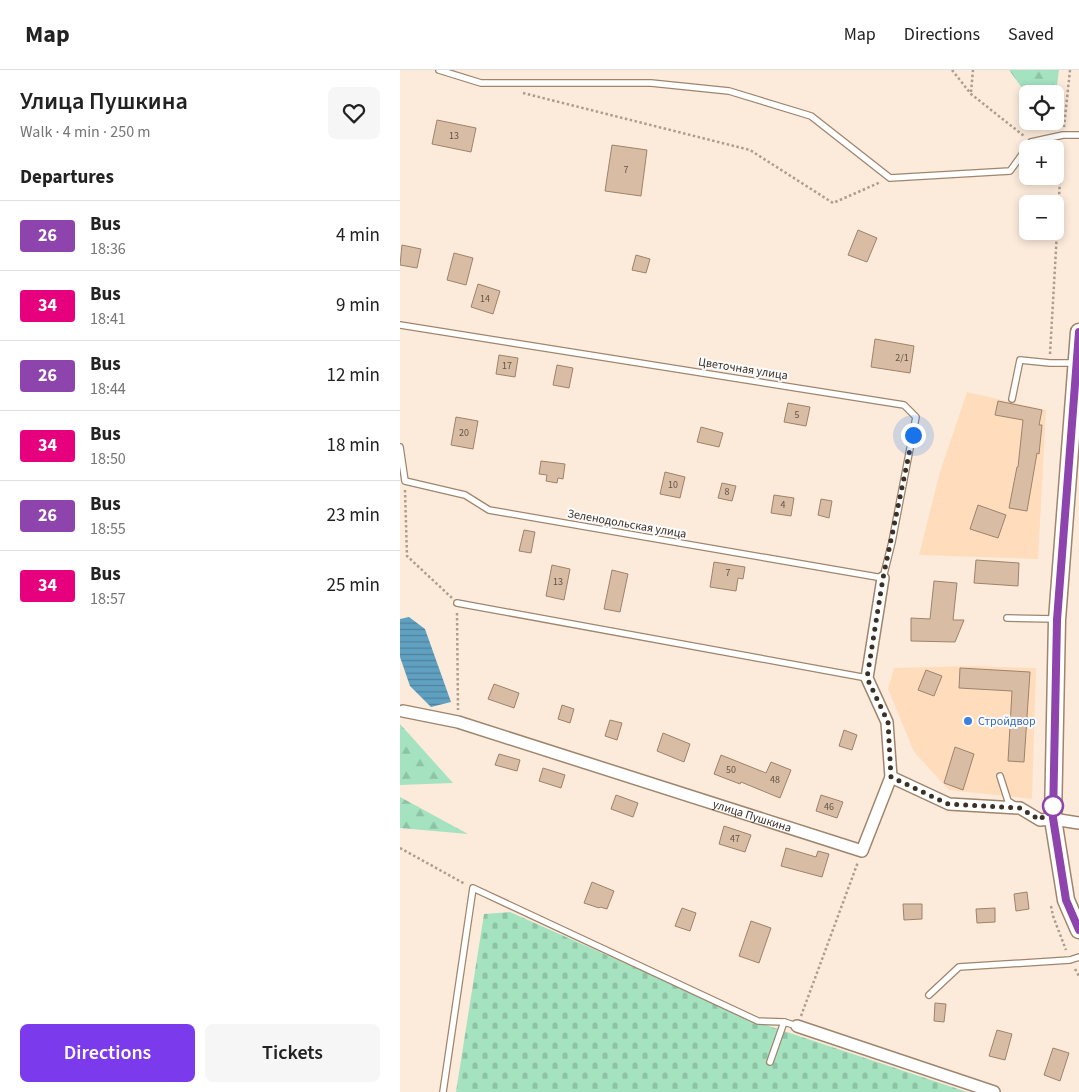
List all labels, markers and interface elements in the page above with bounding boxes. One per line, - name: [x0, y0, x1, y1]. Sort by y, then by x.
- text: Map: [25, 17, 70, 52]
- text: Map: [844, 22, 876, 47]
- text: Directions: [904, 22, 980, 47]
- text: Saved: [1008, 22, 1054, 47]
- text: Улица Пушкина: [20, 84, 188, 119]
- map controls: [1019, 85, 1064, 240]
- button: locate: [1019, 85, 1064, 130]
- button: heart: [328, 87, 380, 139]
- text: Walk · 4 min · 250 m: [20, 121, 151, 143]
- house number: 13: [449, 129, 459, 143]
- button: +: [1019, 140, 1064, 185]
- house number: 7: [624, 163, 629, 177]
- text: Departures: [20, 164, 114, 191]
- button: −: [1019, 195, 1064, 240]
- text: Bus: [90, 211, 121, 238]
- text: 4 min: [336, 222, 380, 249]
- text: 26: [38, 223, 57, 248]
- text: 18:36: [90, 238, 126, 260]
- text: Bus: [90, 281, 121, 308]
- text: 9 min: [336, 292, 380, 319]
- house number: 14: [480, 292, 490, 306]
- text: 34: [38, 293, 57, 318]
- text: 18:41: [90, 308, 126, 330]
- text: Bus: [90, 351, 121, 378]
- house number: 2/1: [895, 351, 909, 365]
- street label: Цветочная улица: [697, 354, 789, 384]
- house number: 17: [502, 359, 512, 373]
- text: 12 min: [326, 362, 380, 389]
- text: 26: [38, 363, 57, 388]
- text: 18:44: [90, 378, 126, 400]
- house number: 5: [795, 408, 800, 422]
- text: Bus: [90, 421, 121, 448]
- your location: [901, 423, 926, 448]
- house number: 20: [459, 426, 469, 440]
- text: 18 min: [326, 432, 380, 459]
- text: 34: [38, 433, 57, 458]
- text: 18:50: [90, 448, 126, 470]
- house number: 10: [668, 478, 678, 492]
- house number: 8: [725, 485, 730, 499]
- text: Bus: [90, 491, 121, 518]
- house number: 4: [781, 498, 786, 512]
- text: 23 min: [326, 502, 380, 529]
- text: 26: [38, 503, 57, 528]
- street label: Зеленодольская улица: [566, 505, 688, 543]
- text: 18:55: [90, 518, 126, 540]
- text: Bus: [90, 561, 121, 588]
- house number: 7: [726, 566, 731, 580]
- text: 25 min: [326, 572, 380, 599]
- text: 34: [38, 573, 57, 598]
- house number: 13: [553, 575, 563, 589]
- text: 18:57: [90, 588, 126, 610]
- place label: Стройдвор: [978, 713, 1036, 730]
- marker: Стройдвор: [962, 715, 974, 727]
- house number: 50: [726, 763, 736, 777]
- house number: 48: [770, 773, 780, 787]
- street label: улица Пушкина: [711, 795, 794, 837]
- unlabelled marker: [1042, 795, 1064, 817]
- house number: 46: [824, 800, 834, 814]
- house number: 47: [730, 832, 740, 846]
- button: Directions: [20, 1024, 195, 1082]
- button: Tickets: [205, 1024, 380, 1082]

